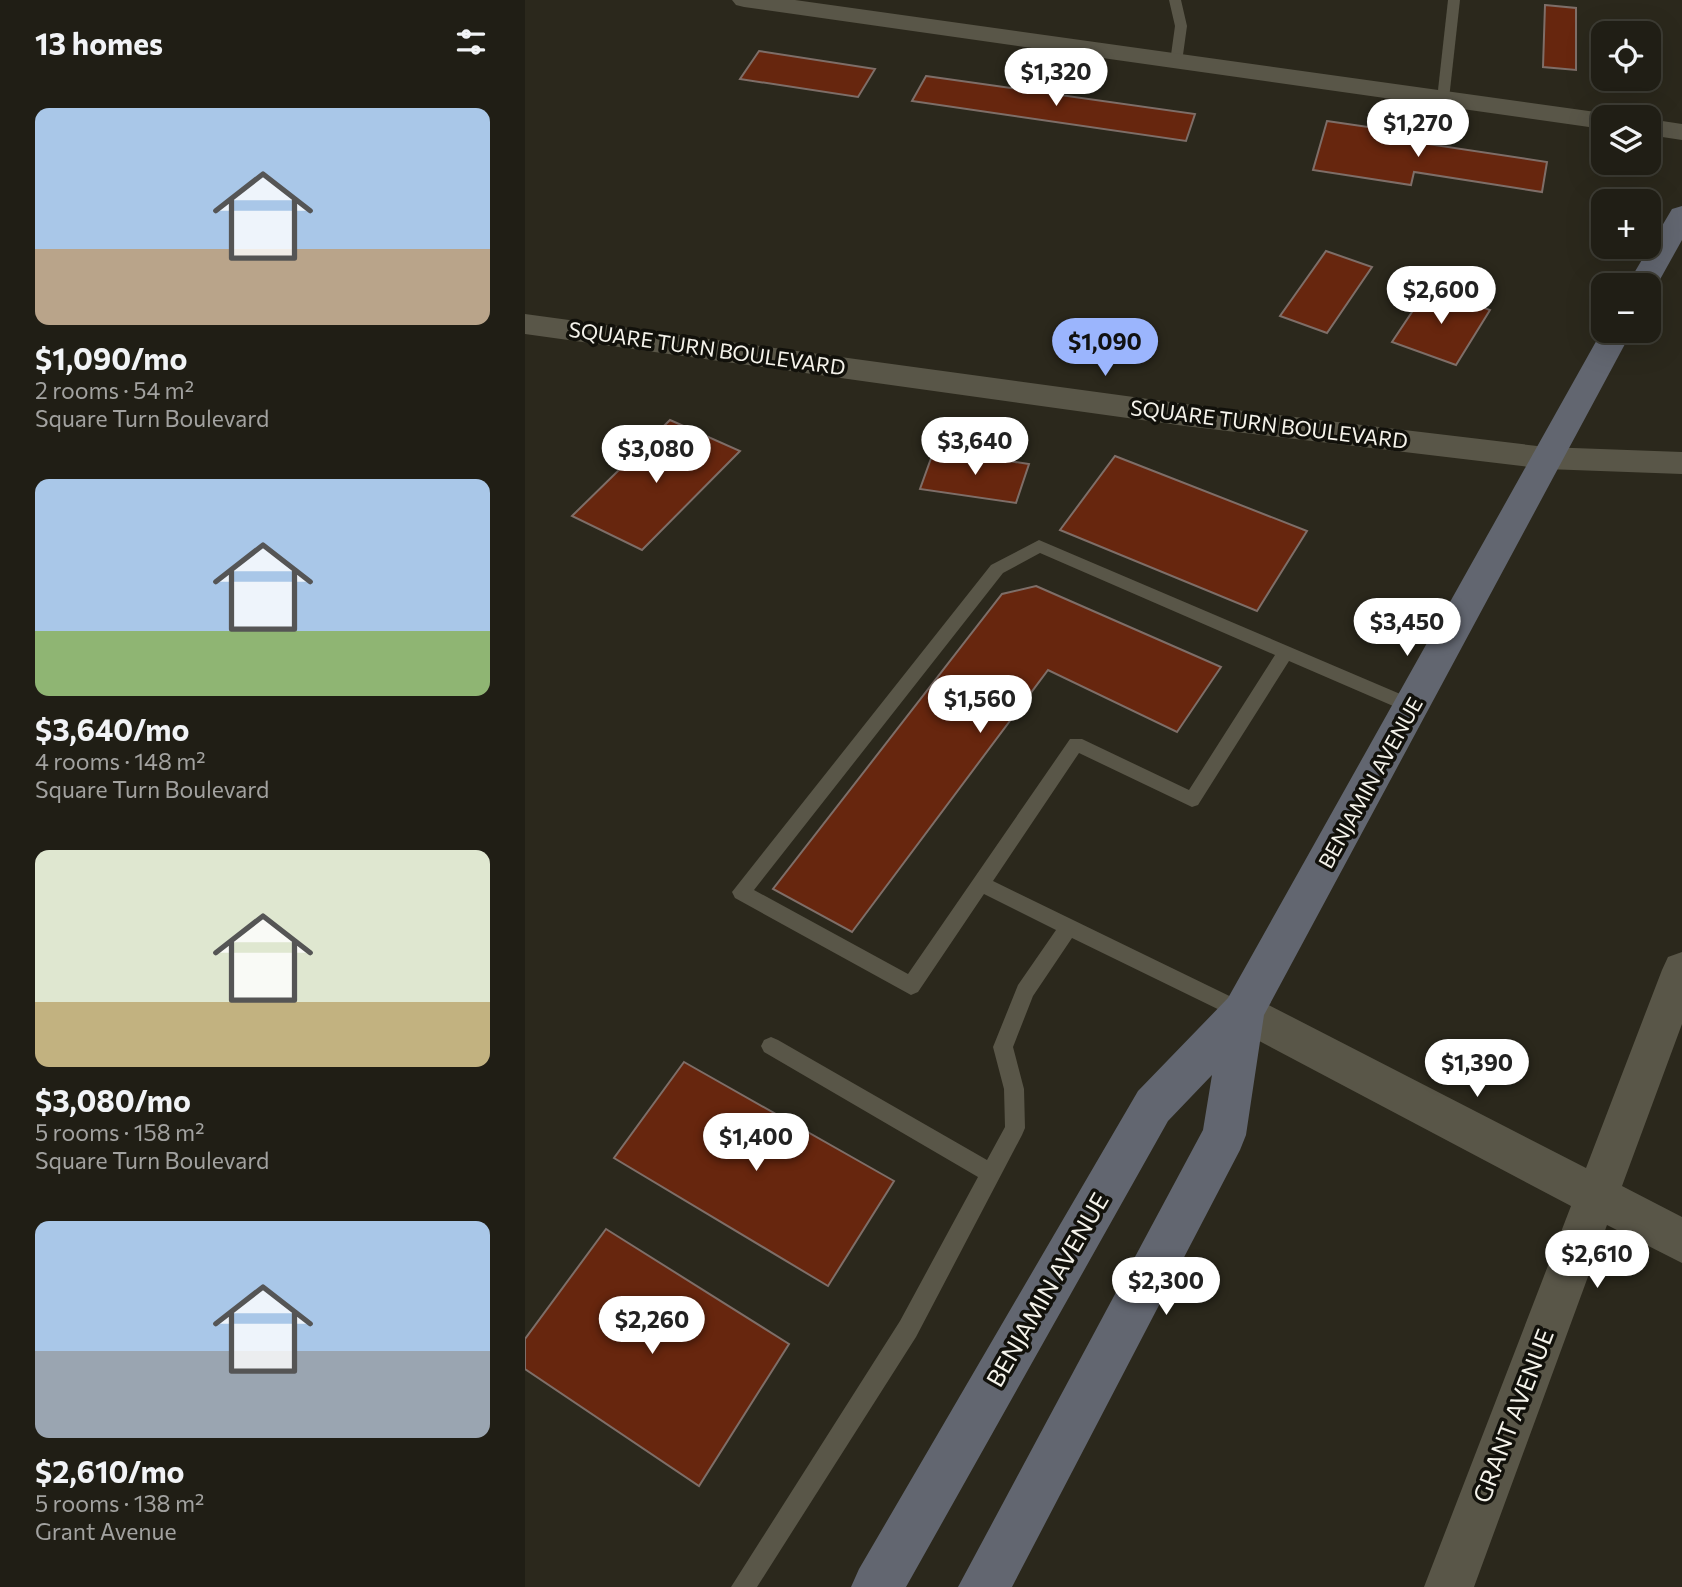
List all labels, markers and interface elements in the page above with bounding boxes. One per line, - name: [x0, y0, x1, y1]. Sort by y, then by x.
- map controls: [1591, 21, 1661, 343]
- button: locate: [1591, 21, 1661, 91]
- icon: filters: [452, 23, 490, 61]
- text: 13 homes: [35, 24, 163, 61]
- pin: $1,320: [999, 48, 1113, 108]
- text: $1,320: [1021, 57, 1091, 85]
- pin: $1,270: [1361, 100, 1475, 159]
- button: layers: [1591, 105, 1661, 175]
- text: $1,270: [1383, 108, 1453, 136]
- icon: home: [200, 153, 326, 279]
- button: +: [1591, 189, 1661, 259]
- pin: $2,600: [1384, 266, 1498, 326]
- button: −: [1591, 273, 1661, 343]
- text: $2,600: [1403, 275, 1479, 303]
- street label: SQUARE TURN BOULEVARD: [567, 316, 847, 379]
- pin: $1,090: [1048, 318, 1162, 378]
- text: $1,090: [1068, 327, 1142, 355]
- text: $1,090/mo: [35, 339, 187, 376]
- text: 2 rooms · 54 m²: [35, 376, 194, 404]
- street label: SQUARE TURN BOULEVARD: [1129, 394, 1409, 453]
- text: Square Turn Boulevard: [35, 404, 269, 432]
- pin: $3,640: [918, 418, 1032, 477]
- pin: $3,080: [599, 426, 713, 485]
- text: $3,640: [937, 426, 1013, 454]
- text: $3,080: [618, 434, 694, 462]
- icon: home: [200, 524, 326, 650]
- pin: $3,450: [1350, 598, 1464, 658]
- text: $3,450: [1370, 607, 1444, 635]
- pin: $1,560: [923, 676, 1037, 735]
- text: $1,560: [944, 684, 1016, 712]
- street label: BENJAMIN AVENUE: [1312, 692, 1427, 872]
- text: $3,640/mo: [35, 710, 189, 747]
- text: 4 rooms · 148 m²: [35, 747, 206, 775]
- text: Square Turn Boulevard: [35, 775, 269, 803]
- icon: home: [200, 895, 326, 1021]
- pin: $1,390: [1420, 1040, 1534, 1099]
- text: $1,390: [1441, 1048, 1513, 1076]
- text: $3,080/mo: [35, 1081, 191, 1118]
- pin: $1,400: [699, 1114, 813, 1173]
- text: 5 rooms · 158 m²: [35, 1118, 204, 1146]
- text: $1,400: [719, 1122, 793, 1150]
- text: Square Turn Boulevard: [35, 1146, 269, 1174]
- street label: BENJAMIN AVENUE: [979, 1187, 1114, 1391]
- pin: $2,610: [1540, 1230, 1654, 1290]
- text: $2,610: [1561, 1239, 1633, 1267]
- pin: $2,300: [1109, 1258, 1223, 1317]
- icon: home: [200, 1266, 326, 1392]
- text: $2,300: [1128, 1266, 1204, 1294]
- pin: $2,260: [595, 1296, 709, 1356]
- text: $2,260: [615, 1305, 689, 1333]
- street label: GRANT AVENUE: [1466, 1325, 1559, 1506]
- text: $2,610/mo: [35, 1452, 185, 1489]
- text: 5 rooms · 138 m²: [35, 1489, 204, 1517]
- text: Grant Avenue: [35, 1517, 177, 1545]

